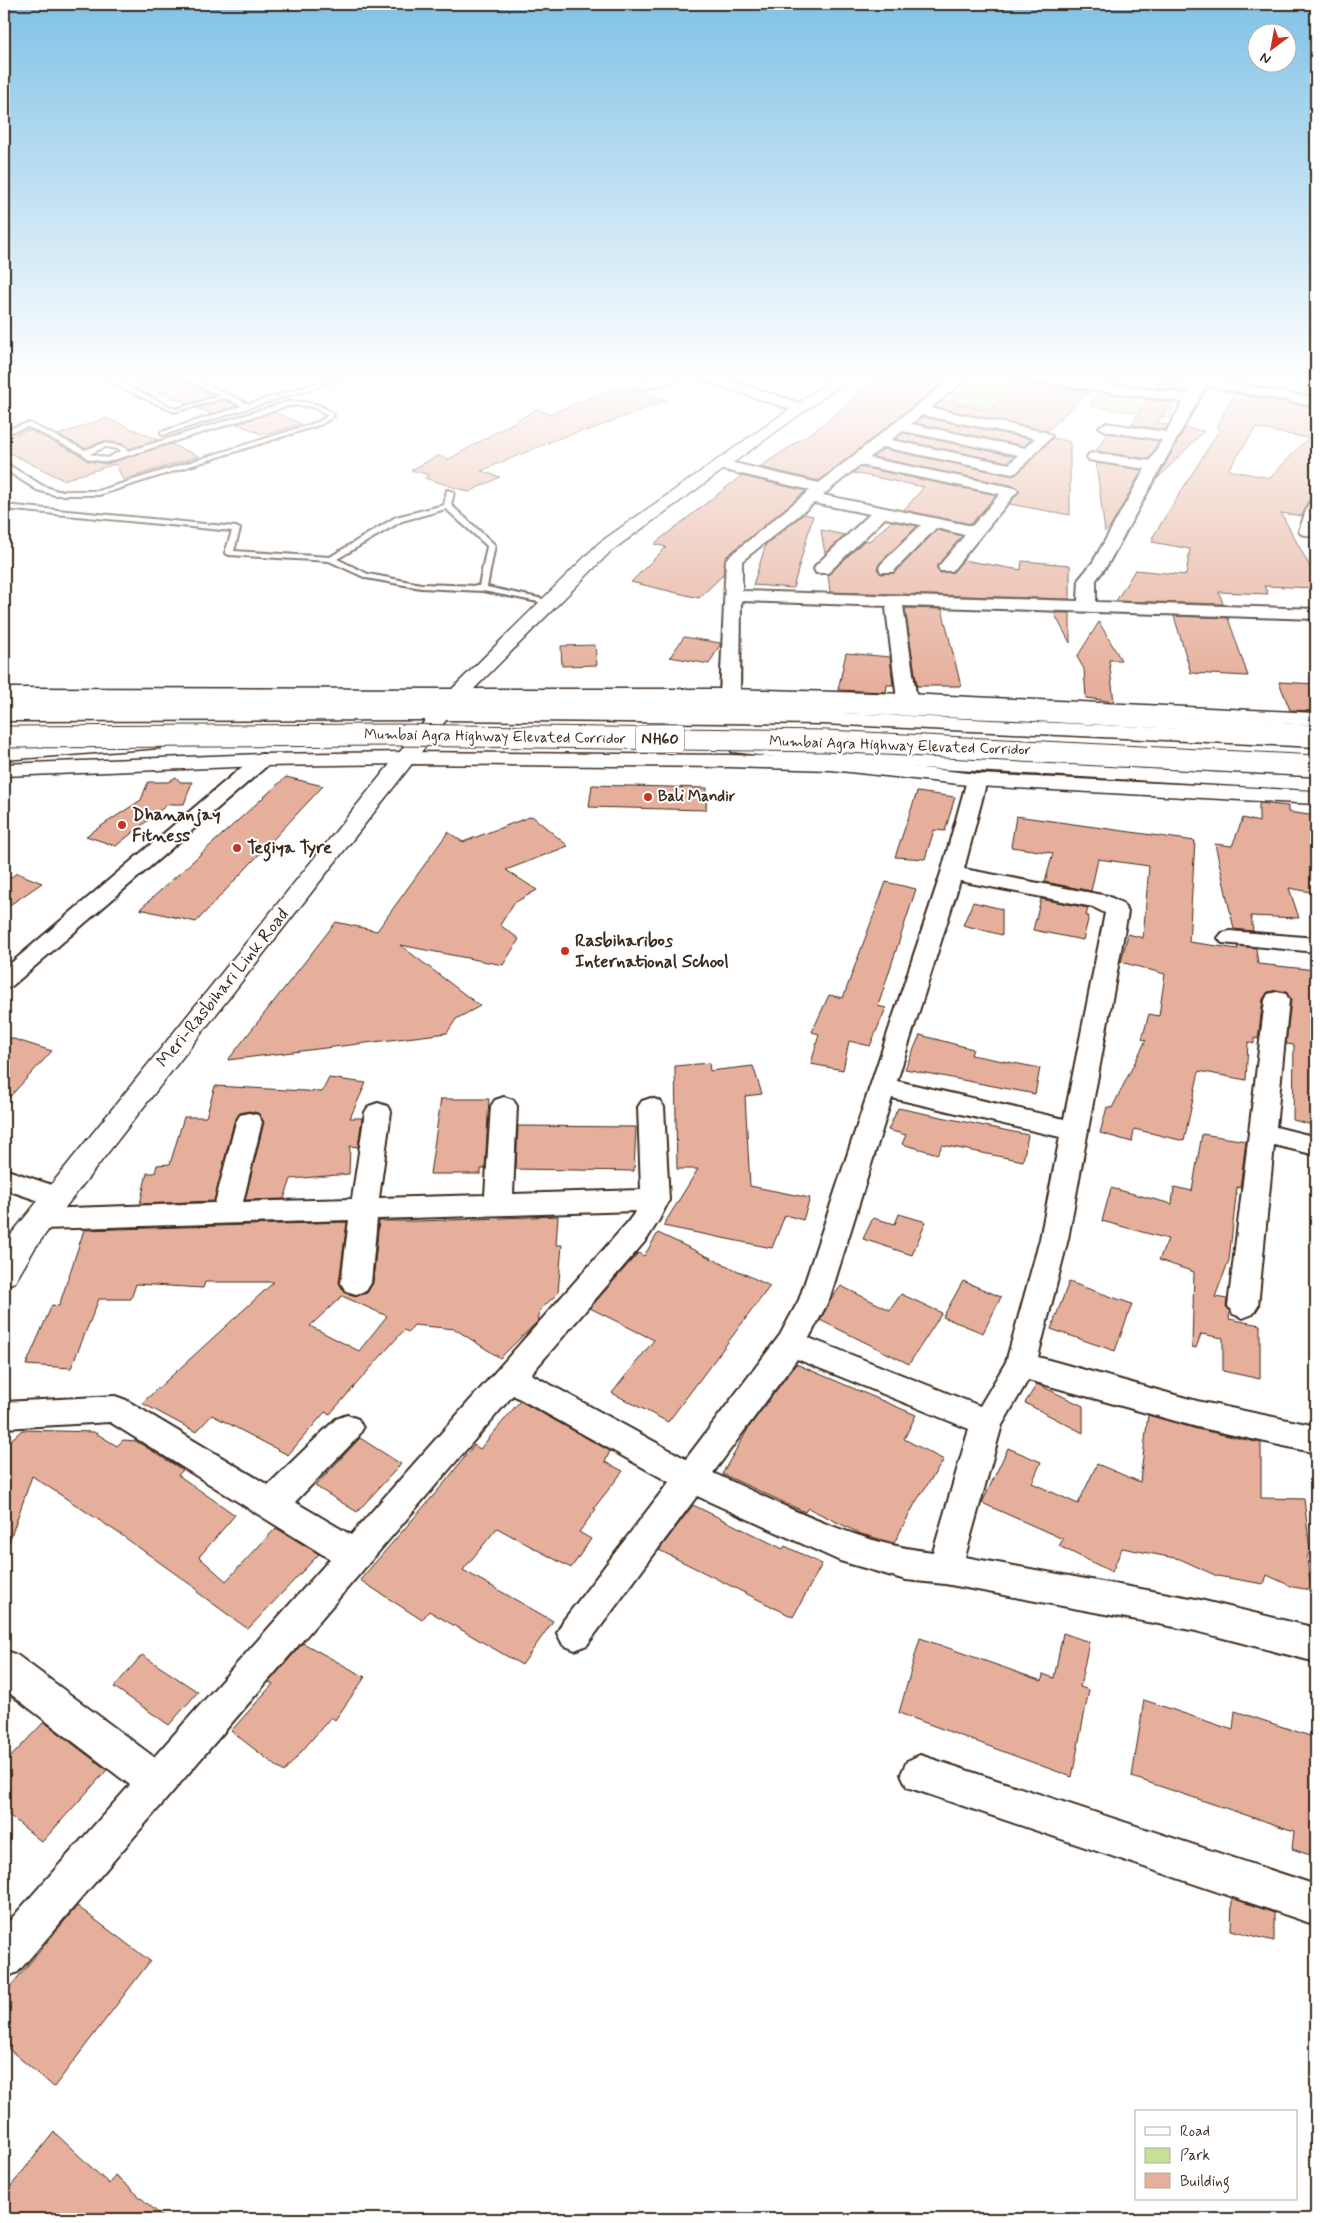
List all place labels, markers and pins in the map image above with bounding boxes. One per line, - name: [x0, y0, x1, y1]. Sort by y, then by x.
- place label: Bali Mandir: [658, 787, 736, 807]
- marker: Bali Mandir: [642, 791, 654, 803]
- place label: Dhananjay Fitness: [132, 803, 221, 848]
- marker: Dhananjay Fitness: [116, 819, 128, 831]
- place label: Tegiya Tyre: [247, 836, 332, 862]
- marker: Tegiya Tyre: [231, 842, 243, 854]
- place label: Rasbiharibos International School: [575, 929, 729, 974]
- marker: Rasbiharibos International School: [559, 945, 571, 957]

